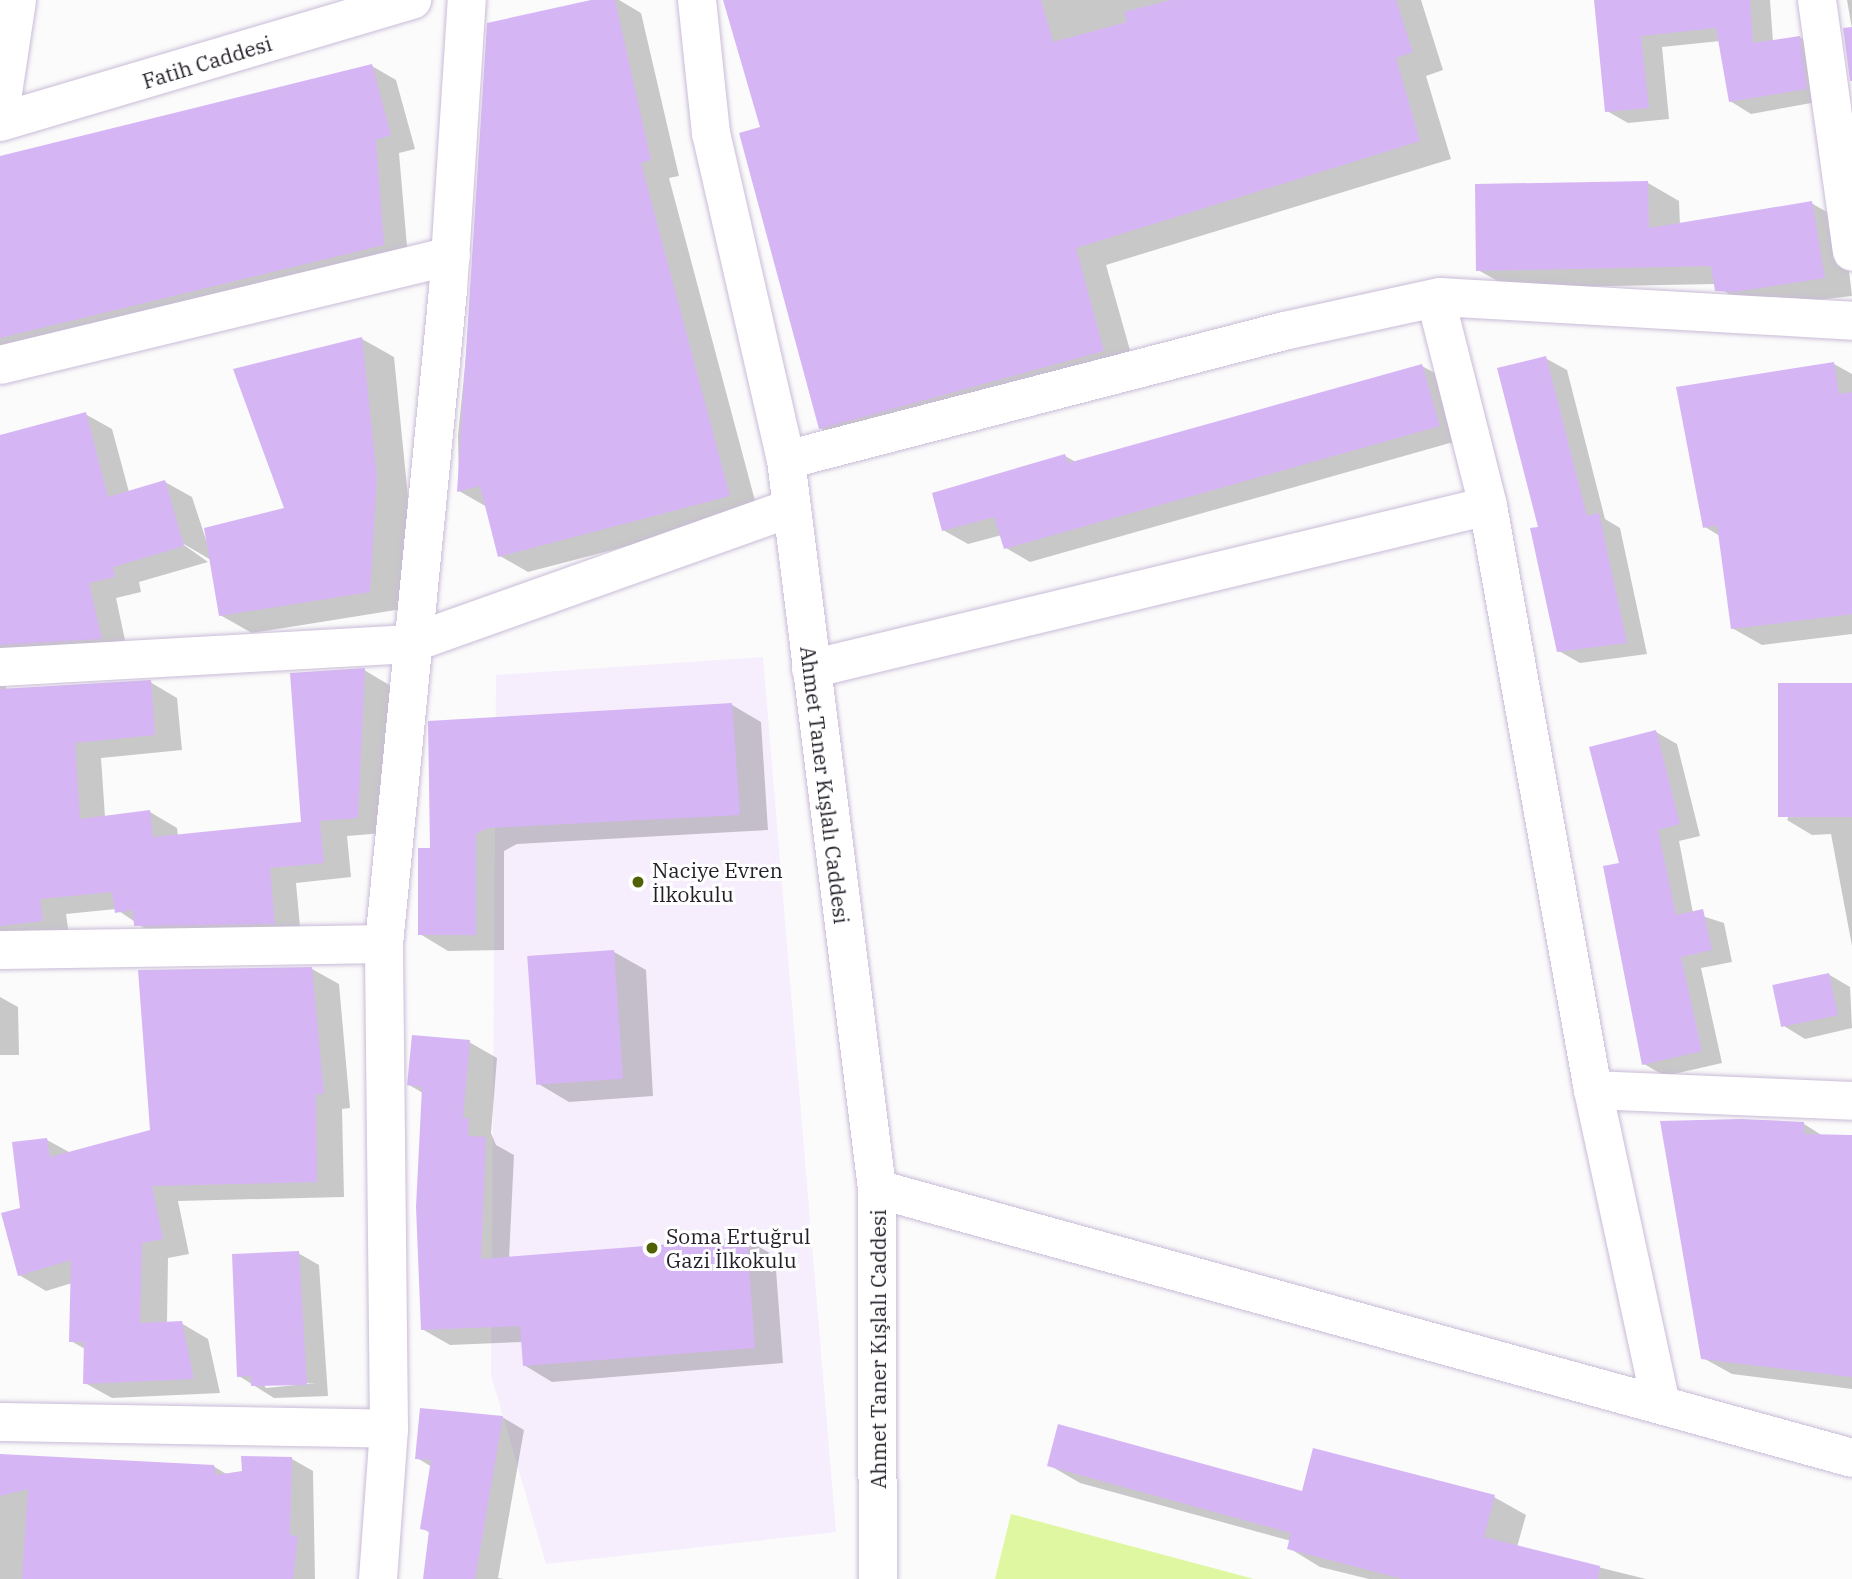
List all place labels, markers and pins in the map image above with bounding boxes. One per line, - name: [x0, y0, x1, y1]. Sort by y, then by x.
- place label: Naciye Evren İlkokulu: [652, 857, 783, 907]
- marker: Naciye Evren İlkokulu: [630, 874, 646, 890]
- place label: Soma Ertuğrul Gazi İlkokulu: [666, 1223, 810, 1273]
- marker: Soma Ertuğrul Gazi İlkokulu: [644, 1240, 660, 1256]

